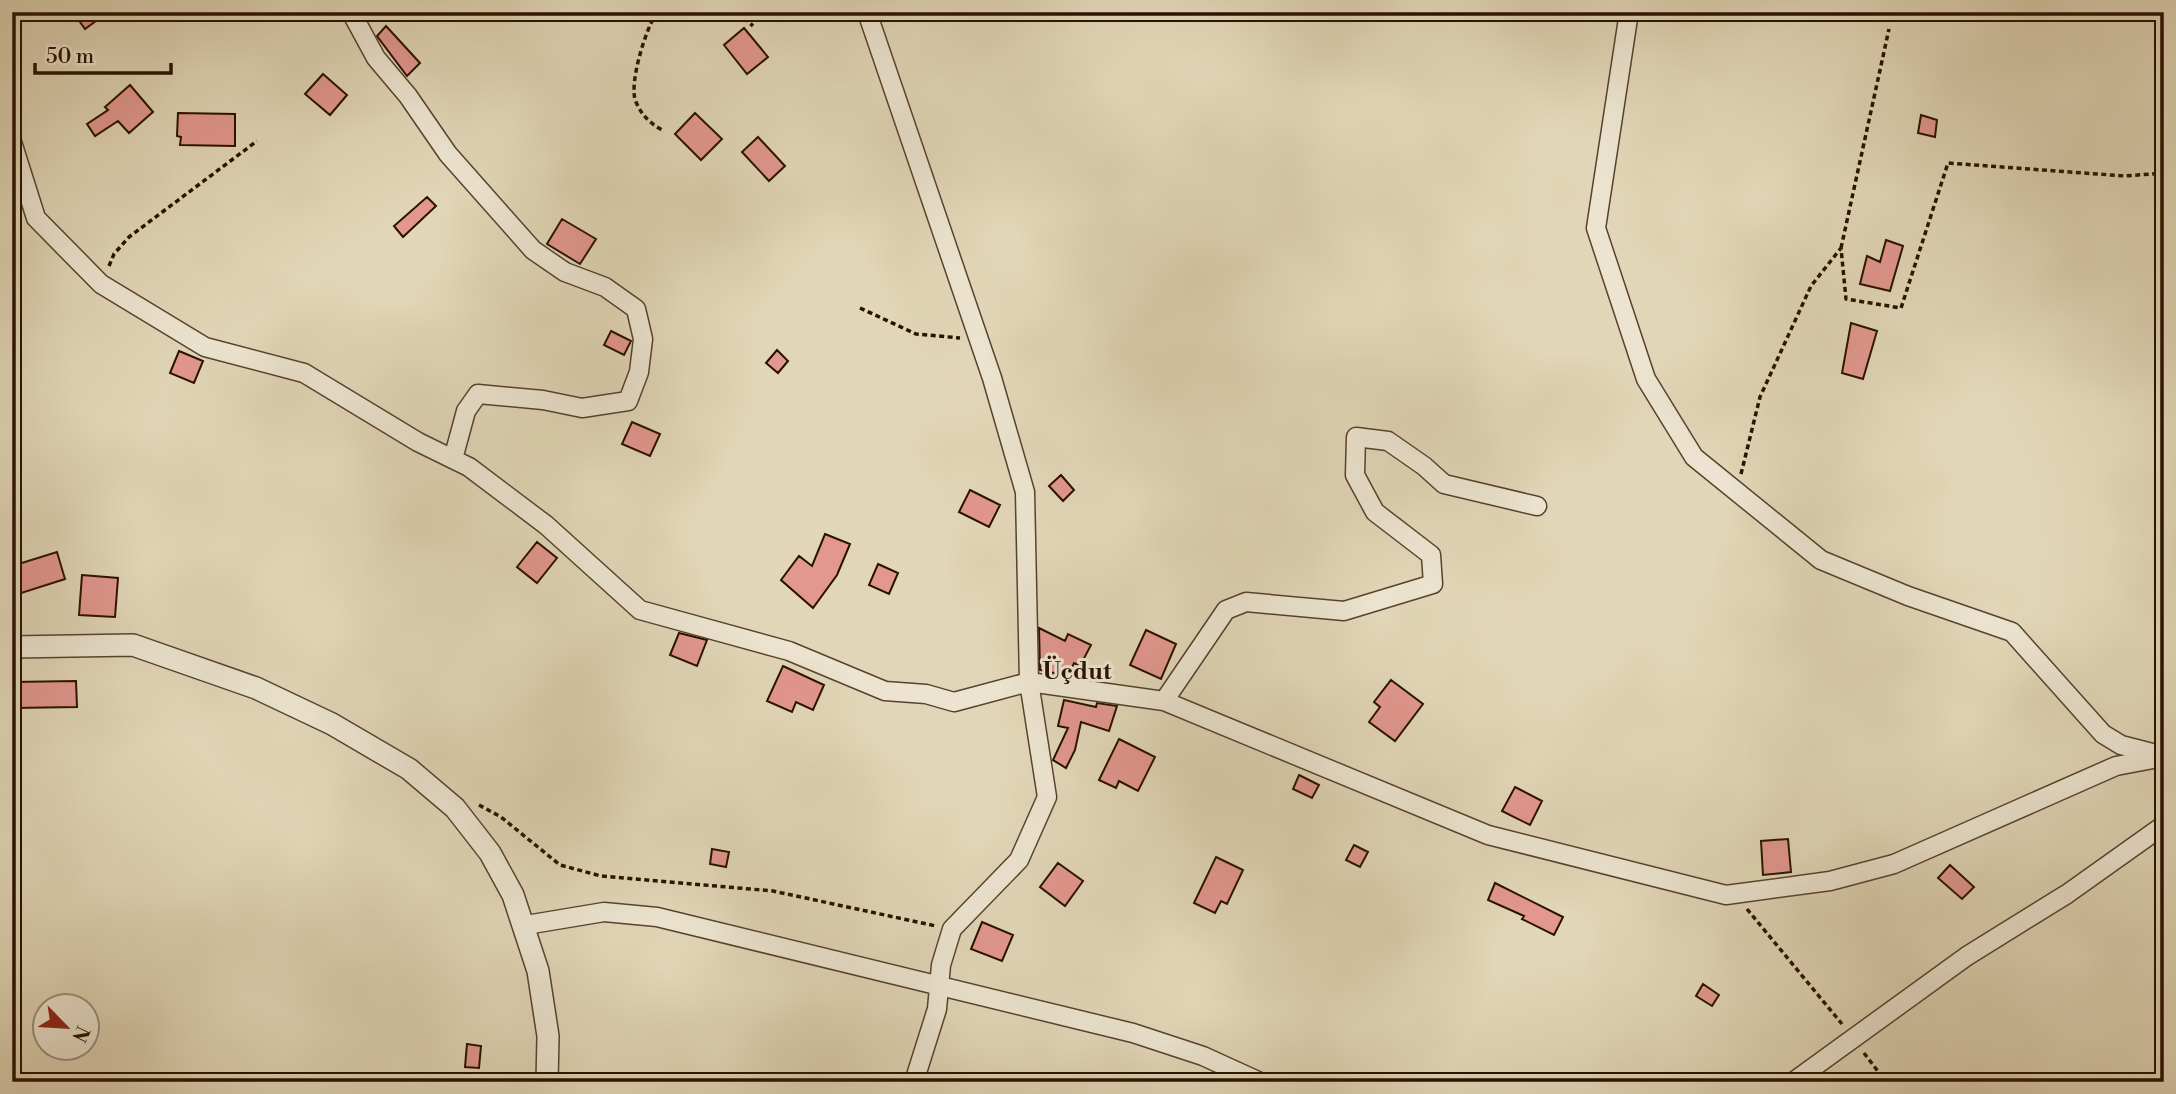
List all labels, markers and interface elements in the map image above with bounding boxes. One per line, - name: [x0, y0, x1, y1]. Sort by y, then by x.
- scale bar: [35, 32, 172, 76]
- text: 50 m: [46, 44, 94, 70]
- district label: Üçdut: [1043, 655, 1112, 687]
- north arrow: [32, 992, 102, 1062]
- text: N: [66, 1022, 95, 1046]

